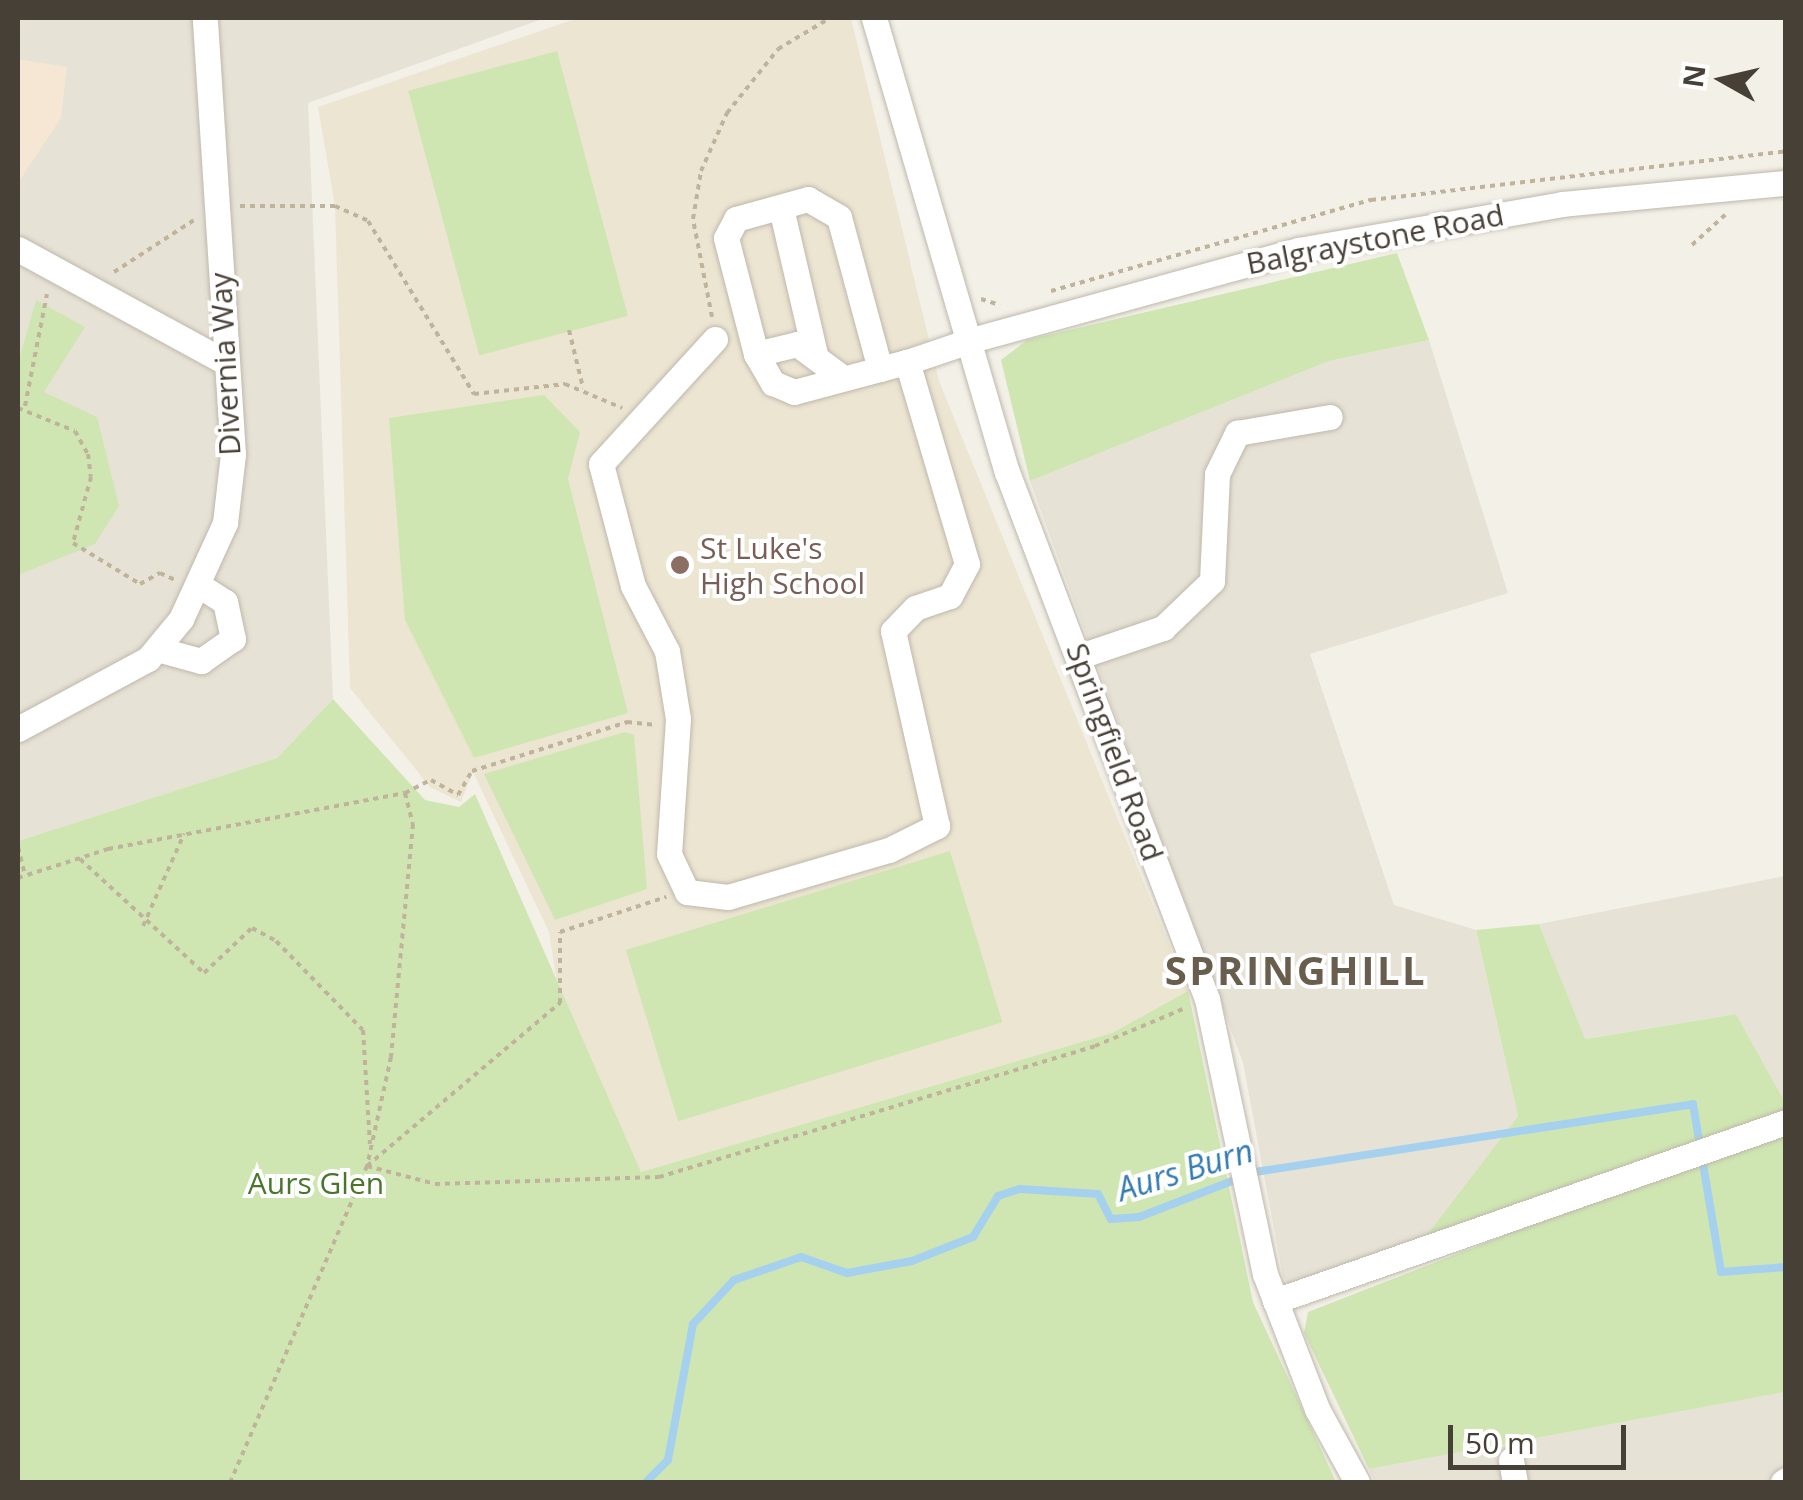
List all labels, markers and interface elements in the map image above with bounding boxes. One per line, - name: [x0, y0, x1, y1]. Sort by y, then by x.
- north arrow: [1673, 30, 1773, 130]
- text: N: [1673, 62, 1714, 90]
- street label: Balgraystone Road: [1243, 196, 1507, 282]
- street label: Divernia Way: [202, 272, 248, 456]
- place label: St Luke's High School: [700, 530, 865, 600]
- marker: St Luke's High School: [669, 554, 691, 576]
- street label: Springfield Road: [1059, 638, 1171, 866]
- district label: SPRINGHILL: [1165, 946, 1427, 994]
- water label: Aurs Burn: [1113, 1131, 1257, 1209]
- park label: Aurs Glen: [248, 1165, 384, 1201]
- scale bar: [1453, 1405, 1630, 1467]
- text: 50 m: [1465, 1422, 1535, 1463]

